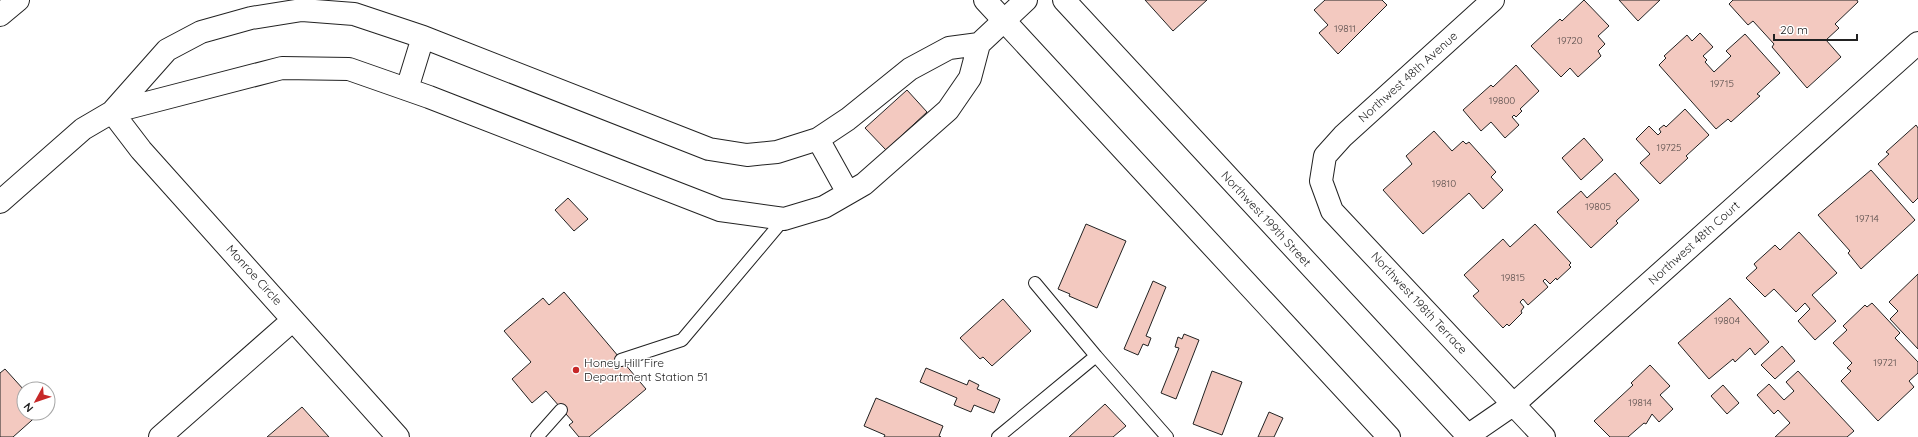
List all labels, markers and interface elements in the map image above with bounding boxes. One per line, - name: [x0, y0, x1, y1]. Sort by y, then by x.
- scale bar: [1774, 16, 1857, 42]
- house number: 19811: [1334, 22, 1356, 35]
- text: 20 m: [1780, 22, 1808, 37]
- street label: Northwest 48th Avenue: [1355, 28, 1461, 125]
- house number: 19720: [1557, 34, 1583, 47]
- house number: 19715: [1710, 77, 1734, 90]
- house number: 19800: [1489, 94, 1515, 107]
- house number: 19725: [1656, 141, 1682, 154]
- street label: Northwest 199th Street: [1218, 168, 1314, 270]
- house number: 19810: [1432, 177, 1456, 190]
- street label: Northwest 48th Court: [1645, 198, 1742, 288]
- house number: 19805: [1585, 200, 1611, 213]
- house number: 19714: [1855, 212, 1879, 225]
- street label: Monroe Circle: [223, 241, 286, 308]
- street label: Northwest 198th Terrace: [1368, 249, 1471, 357]
- house number: 19815: [1501, 271, 1525, 284]
- house number: 19804: [1714, 314, 1740, 327]
- place label: Honey Hill Fire Department Station 51: [584, 355, 708, 384]
- house number: 19721: [1873, 356, 1897, 369]
- marker: Honey Hill Fire Department Station 51: [571, 365, 581, 375]
- north arrow: [16, 381, 56, 421]
- house number: 19814: [1628, 396, 1652, 409]
- text: N: [20, 400, 36, 415]

